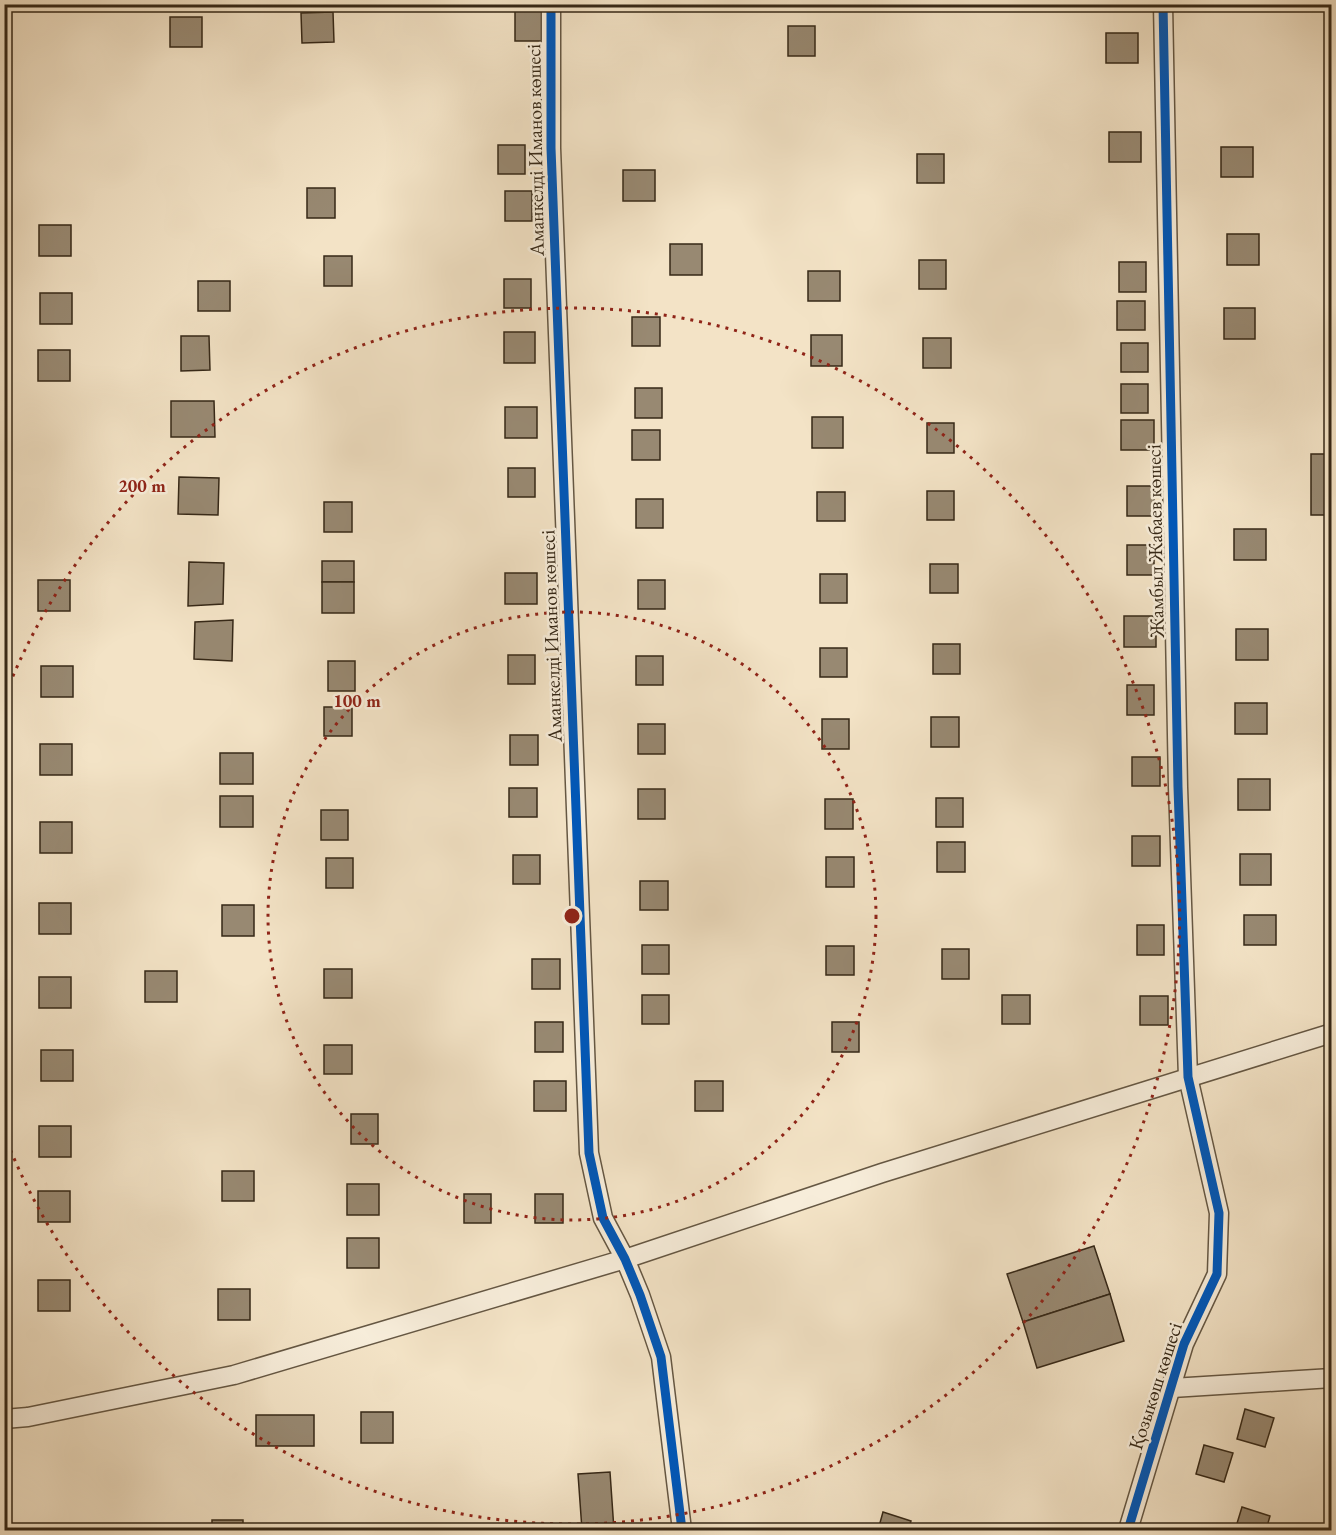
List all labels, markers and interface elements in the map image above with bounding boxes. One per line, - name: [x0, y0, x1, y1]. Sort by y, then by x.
- street label: Аманкелді Иманов көшесі: [520, 44, 550, 257]
- street label: Жамбыл Жабаев көшесі: [1140, 444, 1170, 639]
- text: 200 m: [118, 474, 166, 497]
- street label: Аманкелді Иманов көшесі: [534, 529, 568, 743]
- text: 100 m: [333, 689, 381, 712]
- centre of rings: [562, 906, 582, 926]
- street label: Қозыкөш көшесі: [1122, 1319, 1188, 1453]

